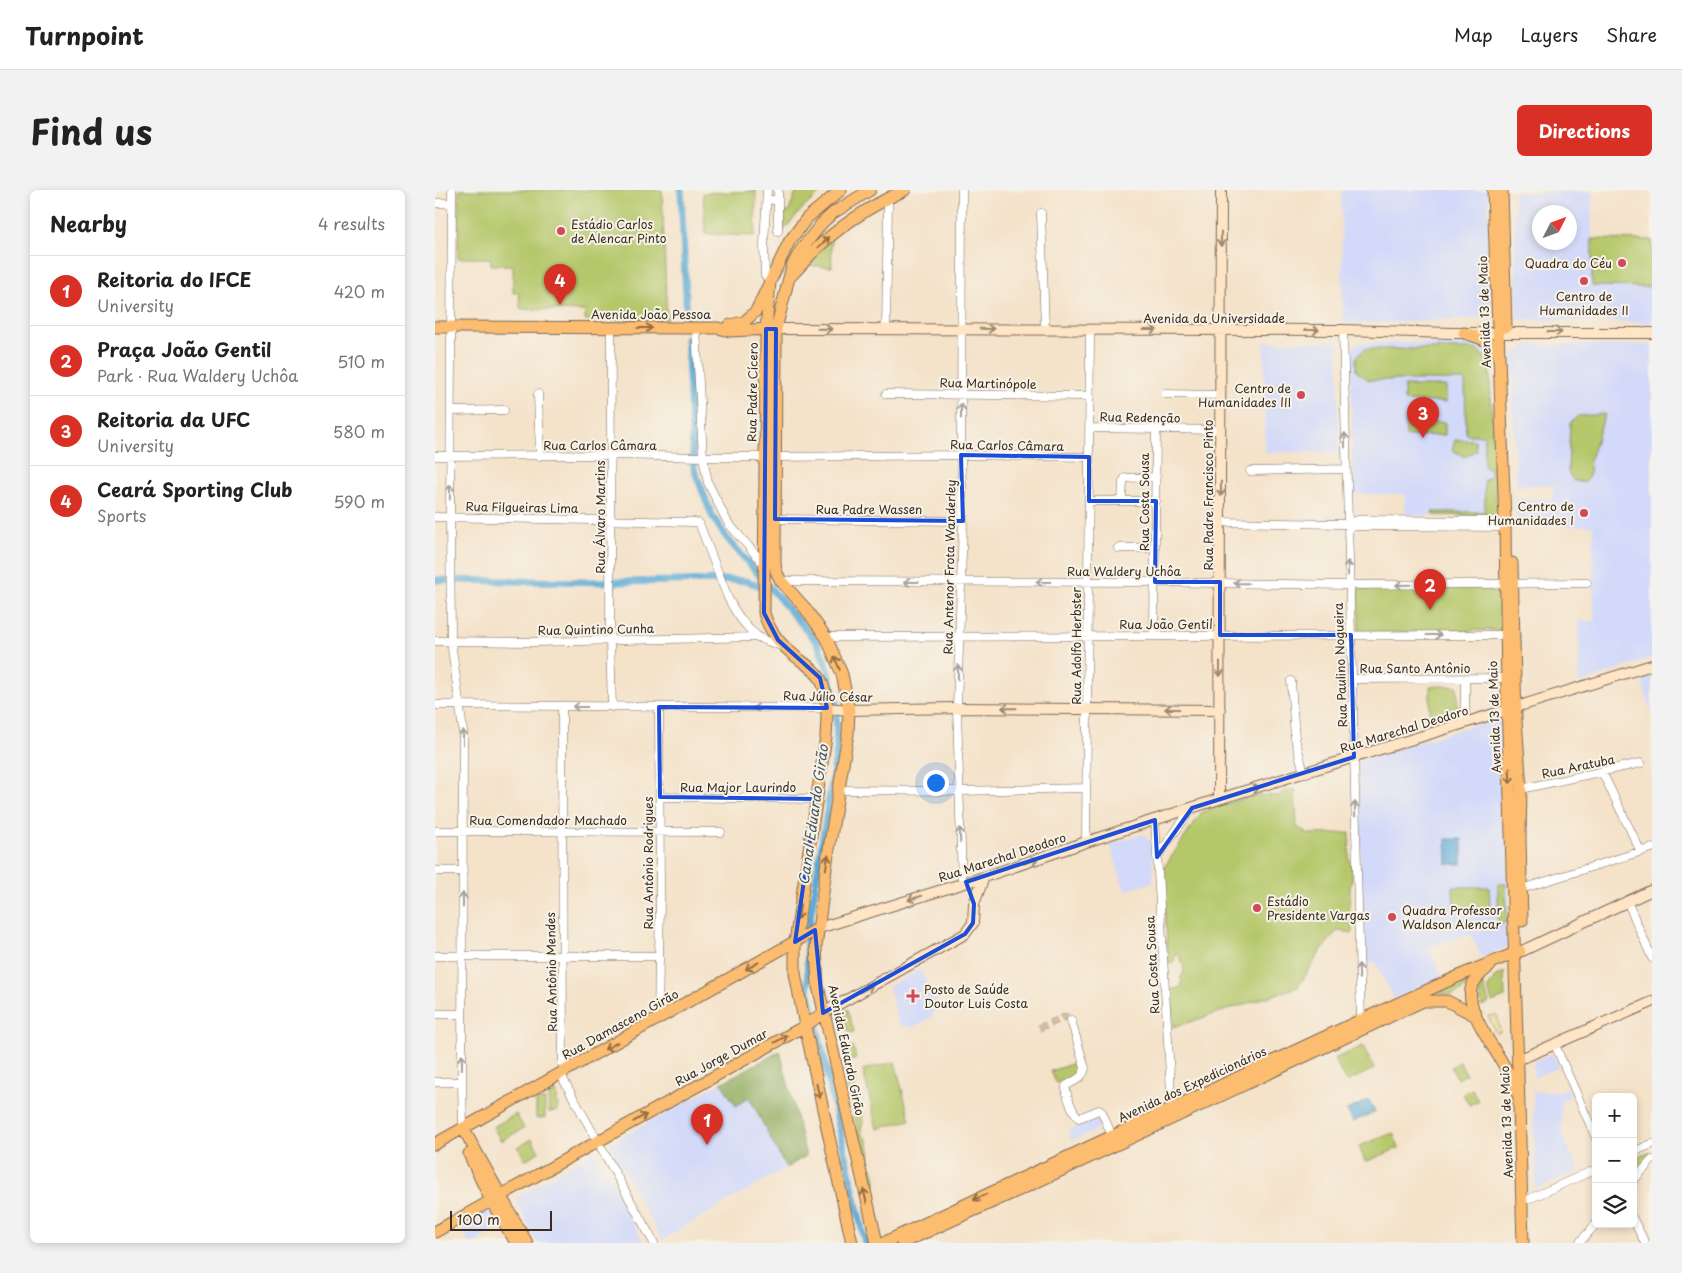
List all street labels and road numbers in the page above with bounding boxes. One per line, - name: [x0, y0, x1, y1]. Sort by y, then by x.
- street label: Avenida 13 de Maio: [1473, 255, 1495, 368]
- street label: Avenida João Pessoa: [591, 305, 711, 323]
- street label: Avenida da Universidade: [1143, 309, 1285, 327]
- street label: Rua Padre Cícero: [742, 342, 762, 442]
- street label: Rua Martinópole: [939, 373, 1037, 393]
- street label: Rua Redenção: [1099, 407, 1181, 427]
- street label: Rua Padre Francisco Pinto: [1199, 419, 1217, 570]
- street label: Rua Carlos Câmara: [950, 435, 1064, 455]
- street label: Rua Carlos Câmara: [543, 436, 657, 454]
- street label: Rua Costa Sousa: [1135, 452, 1153, 551]
- street label: Rua Álvaro Martins: [591, 460, 609, 574]
- street label: Rua Antenor Frota Wanderley: [938, 479, 960, 655]
- street label: Rua Filgueiras Lima: [465, 497, 579, 517]
- street label: Rua Padre Wassen: [816, 500, 922, 518]
- street label: Rua Waldery Uchôa: [1067, 562, 1182, 580]
- street label: Rua Adolfo Herbster: [1067, 587, 1085, 705]
- street label: Rua Paulino Nogueira: [1329, 602, 1351, 728]
- street label: Rua João Gentil: [1119, 615, 1213, 633]
- street label: Rua Quintino Cunha: [538, 619, 655, 639]
- street label: Rua Santo Antônio: [1360, 659, 1471, 677]
- street label: Avenida 13 de Maio: [1483, 660, 1505, 773]
- street label: Rua Júlio César: [783, 686, 874, 706]
- street label: Rua Marechal Deodoro: [1338, 701, 1471, 757]
- street label: Rua Aratuba: [1540, 749, 1617, 783]
- street label: Rua Major Laurindo: [680, 778, 796, 796]
- street label: Rua Antônio Rodrigues: [639, 796, 657, 929]
- street label: Rua Comendador Machado: [469, 811, 627, 829]
- street label: Rua Marechal Deodoro: [936, 828, 1068, 886]
- street label: Rua Antônio Mendes: [541, 912, 561, 1032]
- street label: Rua Costa Sousa: [1140, 915, 1164, 1015]
- street label: Avenida Eduardo Girão: [824, 983, 870, 1117]
- street label: Rua Damasceno Girão: [558, 984, 682, 1064]
- street label: Rua Jorge Dumar: [671, 1024, 771, 1090]
- street label: Avenida dos Expedicionários: [1115, 1041, 1270, 1126]
- street label: Avenida 13 de Maio: [1495, 1065, 1517, 1178]

